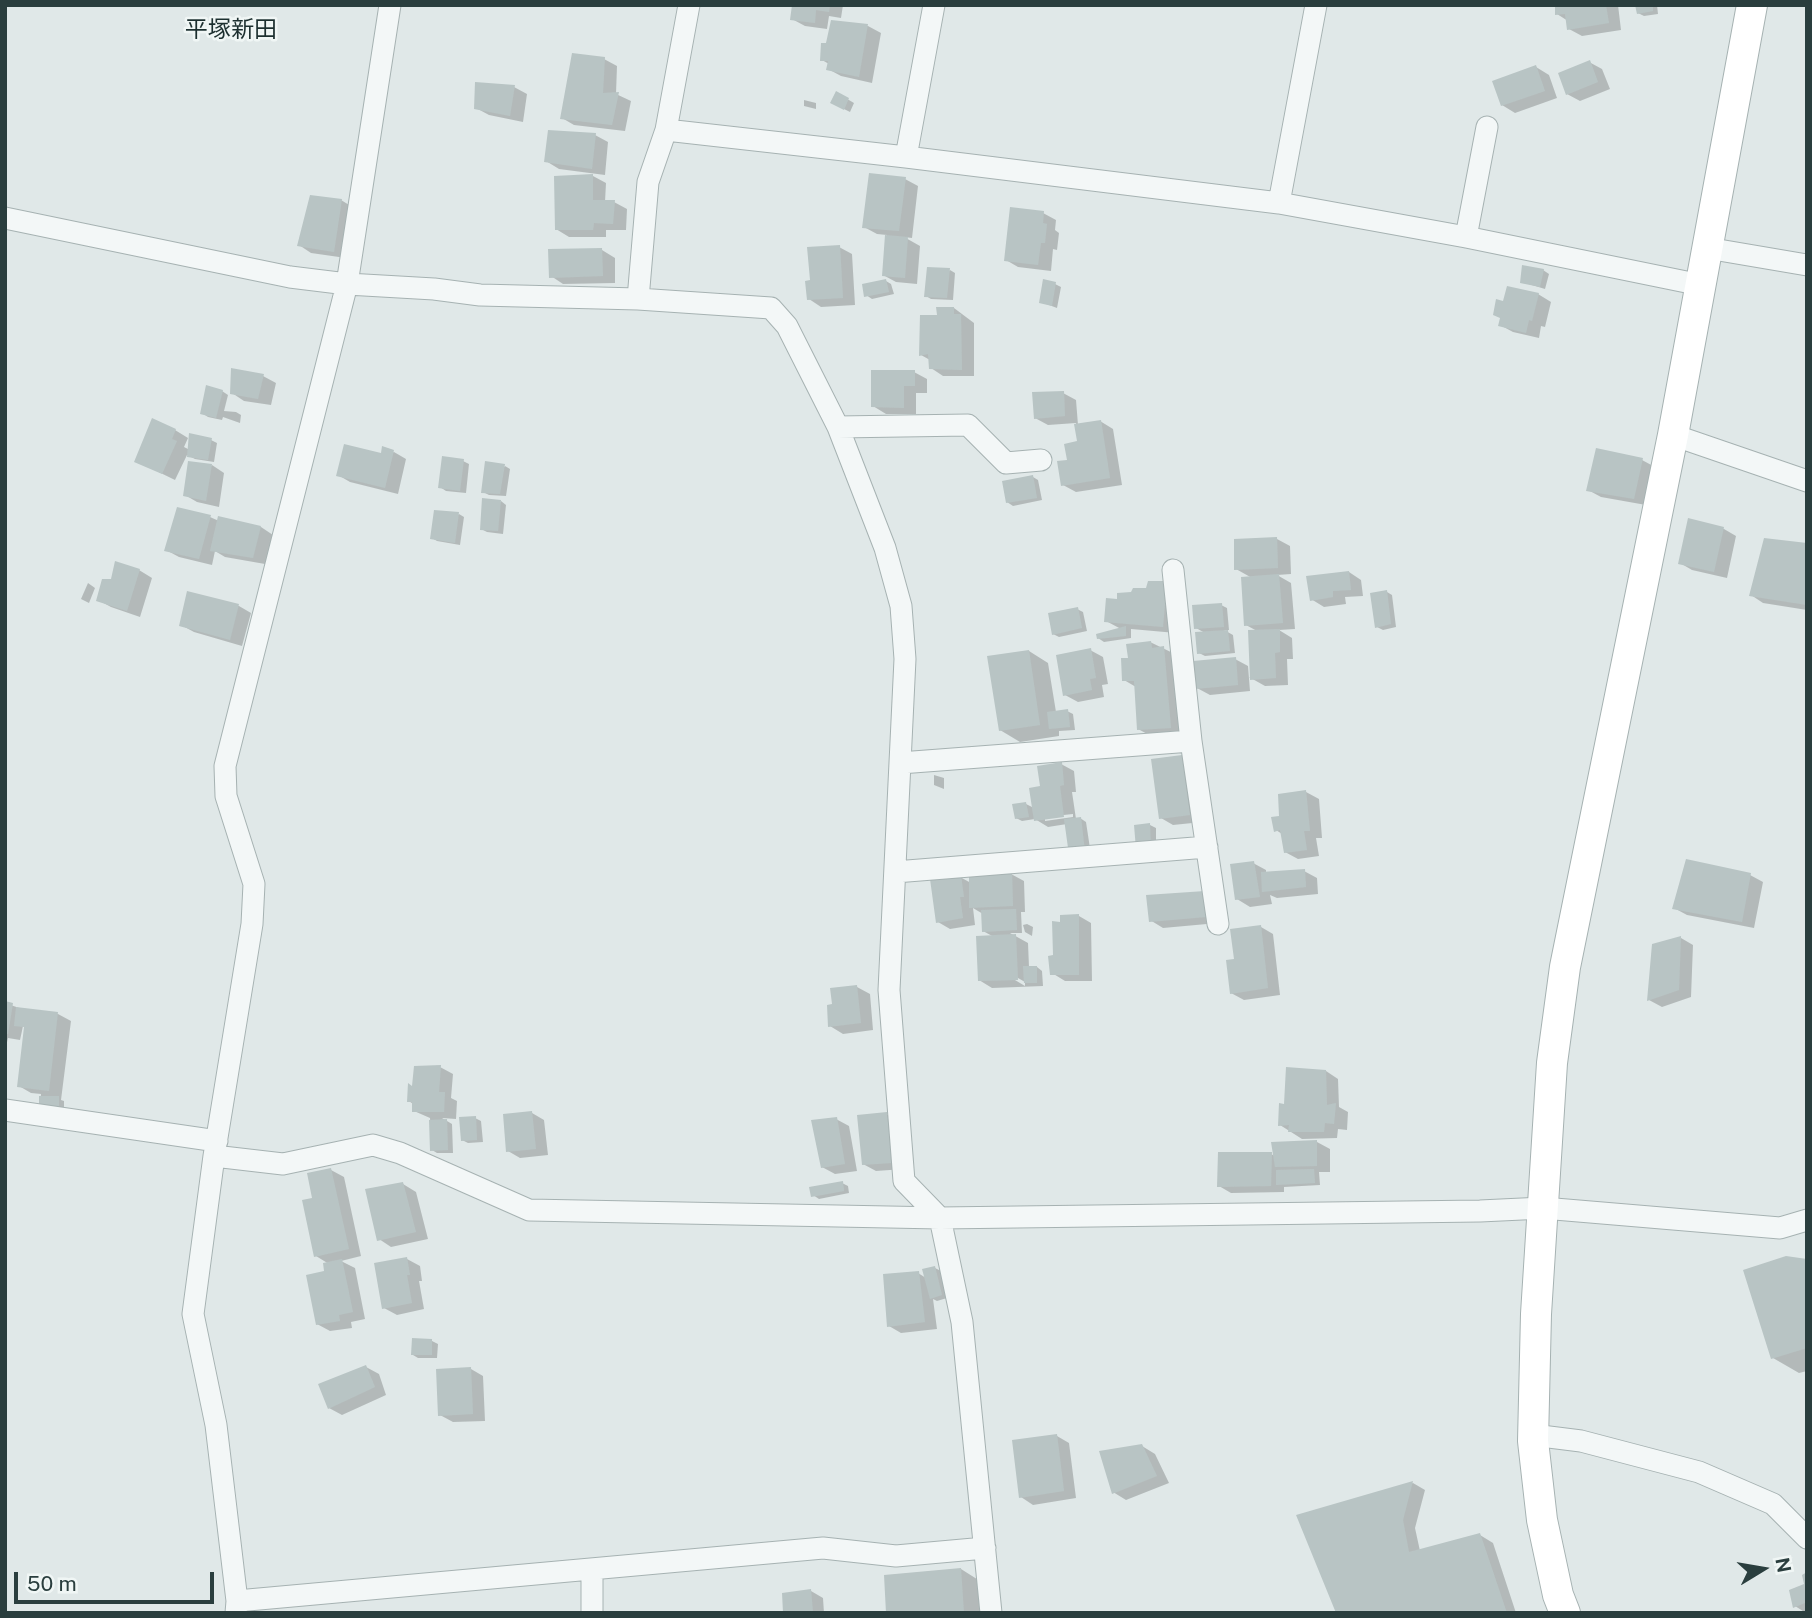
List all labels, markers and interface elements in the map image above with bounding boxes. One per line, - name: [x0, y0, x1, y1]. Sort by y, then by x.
- district label: 平塚新田: [185, 16, 277, 44]
- north arrow: [1728, 1534, 1798, 1604]
- text: N: [1771, 1556, 1796, 1574]
- scale bar: [18, 1558, 217, 1602]
- text: 50 m: [27, 1571, 77, 1596]

